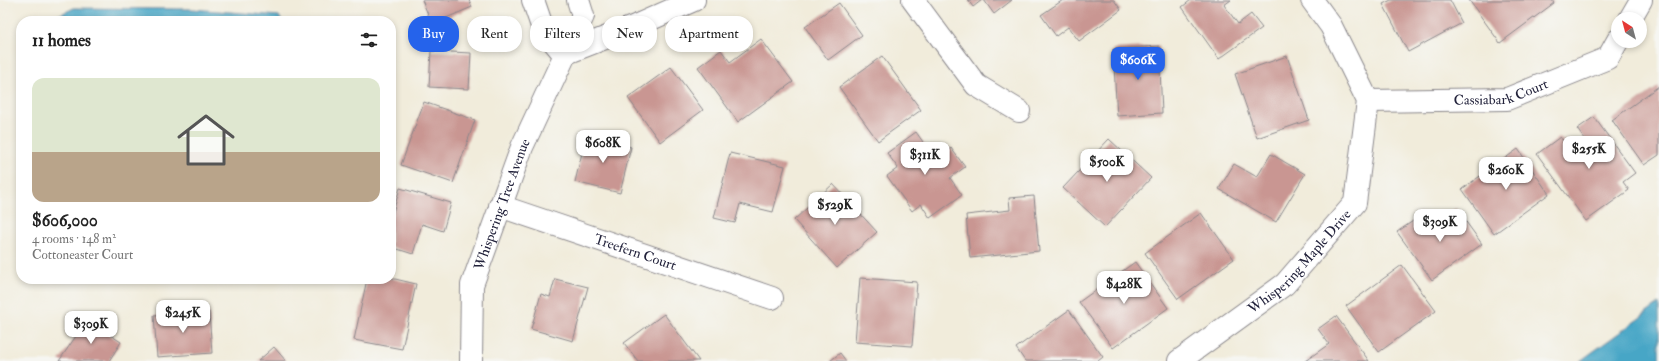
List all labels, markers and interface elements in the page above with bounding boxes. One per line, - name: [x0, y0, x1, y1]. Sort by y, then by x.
- north arrow: [1611, 12, 1647, 48]
- map controls: [1611, 12, 1647, 48]
- chip: Buy: [408, 16, 459, 52]
- chip: Rent: [467, 16, 522, 52]
- chip: Filters: [530, 16, 594, 52]
- chip: New: [602, 16, 657, 52]
- chip: Apartment: [665, 16, 753, 52]
- icon: filters: [358, 29, 380, 51]
- text: 11 homes: [32, 30, 91, 51]
- pin: $606K: [1110, 47, 1166, 81]
- text: $606K: [1120, 52, 1156, 68]
- street label: Cassiabark Court: [1454, 75, 1551, 108]
- icon: home: [170, 104, 242, 176]
- pin: $608K: [575, 130, 631, 164]
- text: $608K: [585, 135, 621, 151]
- street label: Whispering Tree Avenue: [469, 136, 533, 273]
- pin: $255K: [1561, 136, 1617, 170]
- text: $255K: [1572, 141, 1606, 157]
- pin: $311K: [897, 142, 953, 176]
- text: $311K: [910, 147, 940, 163]
- pin: $500K: [1079, 149, 1135, 183]
- text: $500K: [1089, 154, 1125, 170]
- pin: $260K: [1478, 157, 1534, 191]
- text: $260K: [1488, 162, 1524, 178]
- pin: $529K: [807, 192, 863, 226]
- text: $529K: [817, 197, 853, 213]
- street label: Whispering Maple Drive: [1244, 206, 1354, 317]
- pin: $309K: [1412, 209, 1468, 243]
- text: $606,000: [32, 210, 98, 231]
- text: $309K: [1423, 214, 1457, 230]
- street label: Treefern Court: [592, 230, 679, 274]
- text: 4 rooms · 148 m²: [32, 231, 116, 247]
- text: Cottoneaster Court: [32, 247, 133, 263]
- pin: $428K: [1096, 271, 1152, 305]
- text: $428K: [1106, 276, 1142, 292]
- pin: $245K: [155, 300, 211, 334]
- text: $245K: [165, 305, 201, 321]
- pin: $309K: [63, 311, 119, 345]
- text: $309K: [74, 316, 108, 332]

